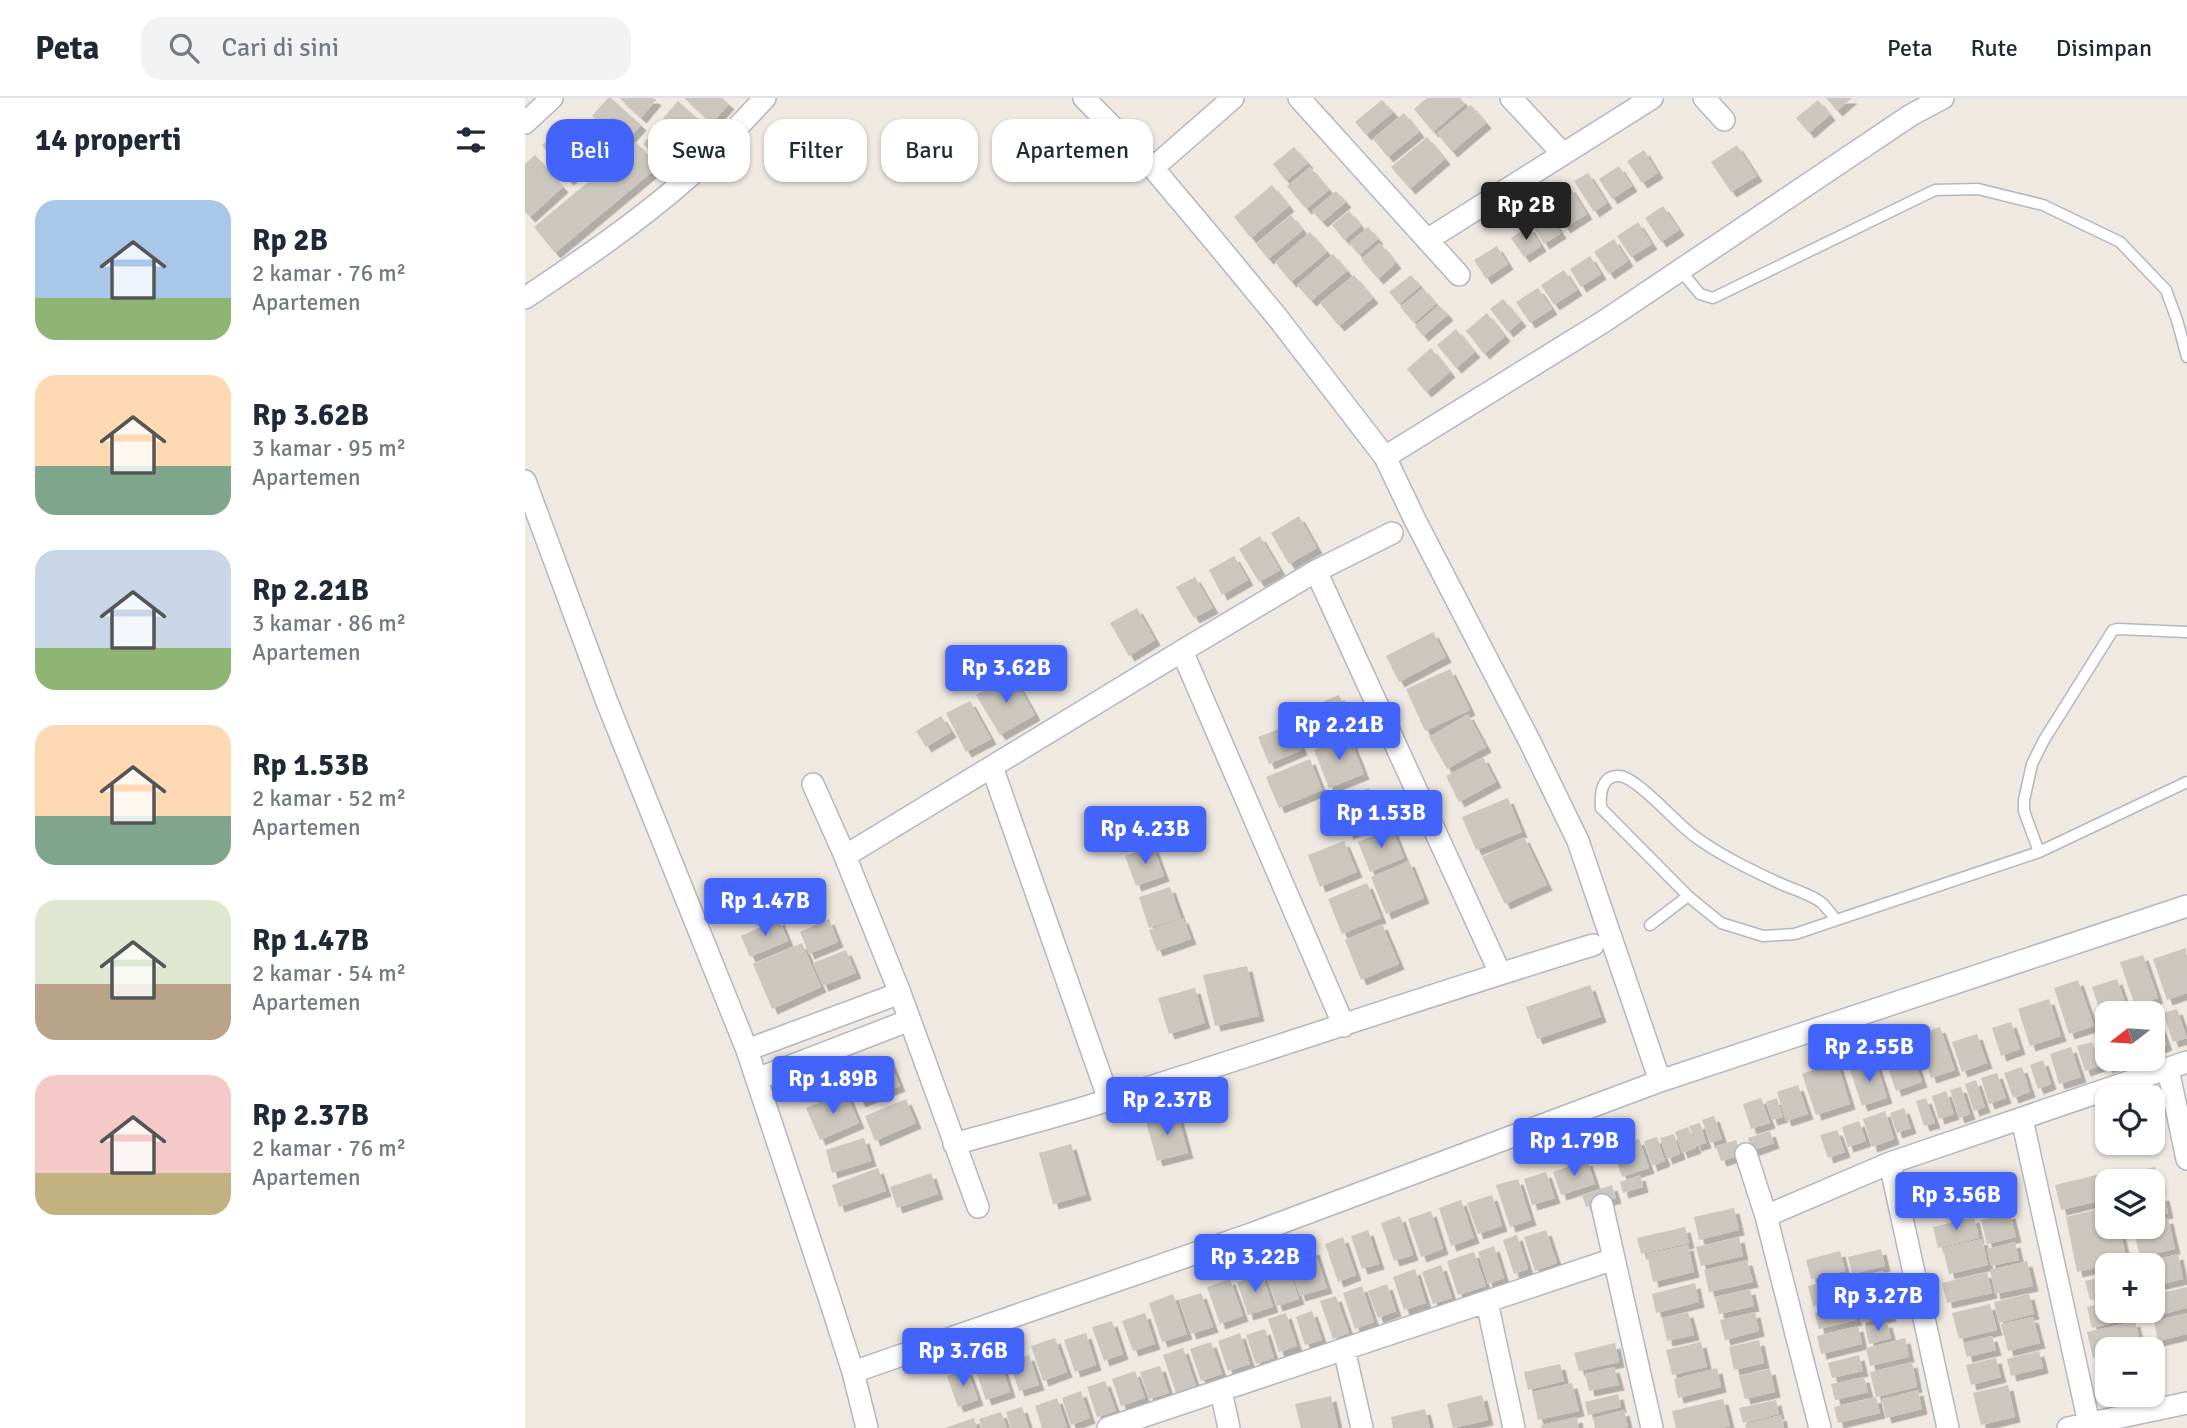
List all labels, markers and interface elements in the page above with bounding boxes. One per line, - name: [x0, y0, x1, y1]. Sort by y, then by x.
- search box: [141, 17, 631, 80]
- text: Peta: [35, 28, 99, 69]
- icon: search: [165, 29, 203, 67]
- text: Cari di sini: [221, 32, 339, 64]
- text: Peta: [1887, 33, 1933, 63]
- text: Rute: [1971, 33, 2018, 63]
- text: Disimpan: [2056, 33, 2152, 63]
- chip: Beli: [546, 119, 634, 182]
- chip: Sewa: [648, 119, 750, 182]
- chip: Filter: [764, 119, 867, 182]
- chip: Baru: [881, 119, 978, 182]
- chip: Apartemen: [992, 119, 1153, 182]
- icon: filters: [452, 121, 490, 159]
- text: 14 properti: [35, 122, 182, 159]
- pin: Rp 2B: [1477, 183, 1575, 242]
- text: Rp 2B: [1497, 190, 1555, 219]
- text: Rp 2B: [252, 222, 328, 259]
- icon: home: [91, 228, 175, 312]
- text: 2 kamar · 76 m²: [252, 259, 406, 288]
- text: Apartemen: [252, 288, 361, 317]
- text: Rp 3.62B: [252, 397, 369, 434]
- icon: home: [91, 403, 175, 487]
- text: 3 kamar · 95 m²: [252, 434, 406, 463]
- text: Apartemen: [252, 463, 361, 492]
- text: Rp 2.21B: [252, 572, 369, 609]
- icon: home: [91, 578, 175, 662]
- text: 3 kamar · 86 m²: [252, 609, 406, 638]
- text: Apartemen: [252, 638, 361, 667]
- pin: Rp 3.62B: [934, 646, 1078, 705]
- text: Rp 3.62B: [961, 653, 1051, 682]
- pin: Rp 2.21B: [1267, 702, 1411, 762]
- text: Rp 2.21B: [1294, 710, 1384, 739]
- text: Rp 1.53B: [252, 747, 369, 784]
- icon: home: [91, 753, 175, 837]
- text: 2 kamar · 52 m²: [252, 784, 406, 813]
- pin: Rp 1.53B: [1309, 790, 1453, 850]
- text: Rp 1.53B: [1336, 798, 1426, 827]
- pin: Rp 4.23B: [1073, 806, 1217, 866]
- text: Apartemen: [252, 813, 361, 842]
- text: Rp 4.23B: [1100, 814, 1190, 843]
- pin: Rp 1.47B: [693, 878, 837, 938]
- text: Rp 1.47B: [720, 886, 810, 915]
- text: Rp 1.47B: [252, 922, 369, 959]
- icon: home: [91, 928, 175, 1012]
- text: 2 kamar · 54 m²: [252, 959, 406, 988]
- text: Apartemen: [252, 988, 361, 1017]
- north arrow: [2095, 1001, 2165, 1071]
- map controls: [2095, 1001, 2165, 1407]
- pin: Rp 2.55B: [1797, 1024, 1941, 1084]
- text: Rp 2.55B: [1824, 1032, 1914, 1061]
- pin: Rp 1.89B: [761, 1056, 905, 1116]
- text: Rp 1.89B: [788, 1064, 878, 1093]
- pin: Rp 2.37B: [1095, 1077, 1239, 1137]
- text: Rp 2.37B: [1122, 1085, 1212, 1114]
- button: locate: [2095, 1085, 2165, 1155]
- text: Rp 2.37B: [252, 1097, 369, 1134]
- icon: home: [91, 1103, 175, 1187]
- pin: Rp 1.79B: [1502, 1118, 1646, 1178]
- text: Rp 1.79B: [1529, 1126, 1619, 1155]
- text: 2 kamar · 76 m²: [252, 1134, 406, 1163]
- text: Apartemen: [252, 1163, 361, 1192]
- button: layers: [2095, 1169, 2165, 1239]
- pin: Rp 3.56B: [1884, 1172, 2028, 1232]
- text: Rp 3.56B: [1911, 1180, 2001, 1209]
- pin: Rp 3.22B: [1183, 1234, 1327, 1294]
- text: Rp 3.22B: [1210, 1242, 1300, 1271]
- button: +: [2095, 1253, 2165, 1323]
- pin: Rp 3.27B: [1806, 1274, 1950, 1333]
- text: Rp 3.27B: [1833, 1281, 1923, 1310]
- pin: Rp 3.76B: [891, 1328, 1035, 1388]
- text: Rp 3.76B: [918, 1336, 1008, 1365]
- button: −: [2095, 1337, 2165, 1407]

